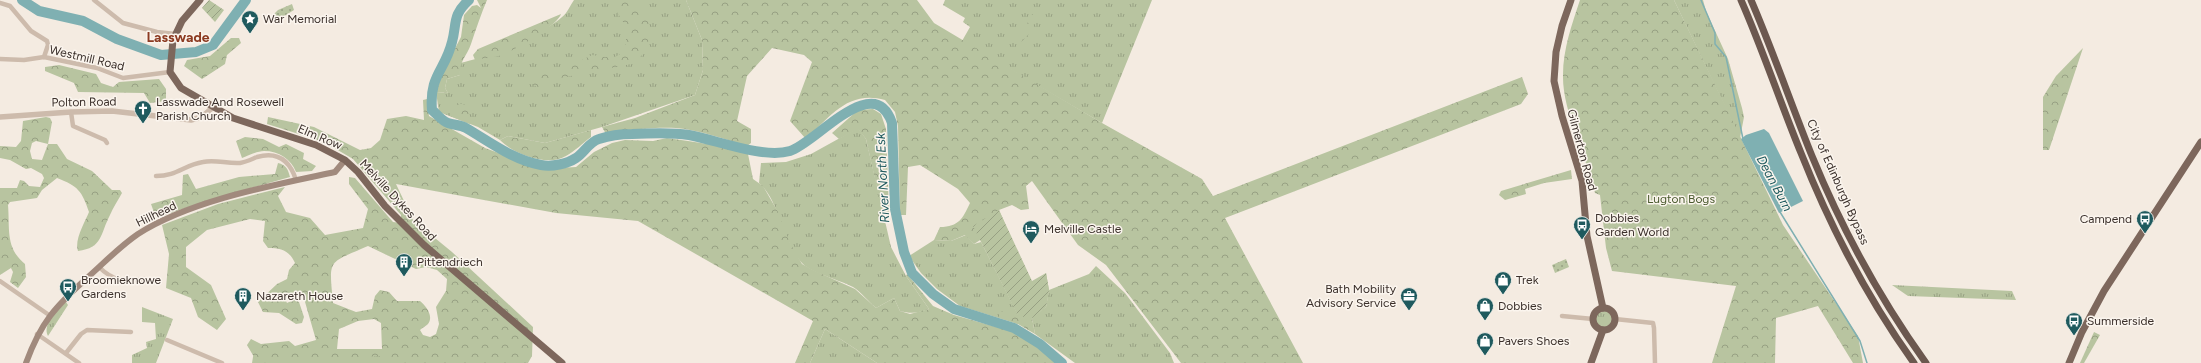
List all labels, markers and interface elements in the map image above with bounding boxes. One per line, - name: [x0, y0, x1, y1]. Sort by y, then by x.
- place icon: War Memorial: [240, 9, 260, 34]
- place label: War Memorial: [263, 12, 337, 26]
- district label: Lasswade: [146, 29, 210, 46]
- street label: Westmill Road: [48, 43, 126, 73]
- street label: Polton Road: [51, 94, 117, 110]
- place label: Lasswade And Rosewell Parish Church: [156, 95, 284, 123]
- church icon: Lasswade And Rosewell Parish Church: [133, 99, 153, 124]
- street label: Gilmerton Road: [1564, 108, 1600, 192]
- street label: City of Edinburgh Bypass: [1804, 117, 1872, 247]
- street label: Elm Row: [296, 121, 345, 153]
- water label: River North Esk: [873, 132, 892, 223]
- water label: Dean Burn: [1754, 153, 1796, 214]
- street label: Melville Dykes Road: [357, 156, 439, 244]
- park label: Lugton Bogs: [1647, 192, 1715, 206]
- street label: Hillhead: [133, 198, 179, 230]
- bus stop icon: Campend: [2135, 209, 2155, 234]
- place label: Dobbies Garden World: [1595, 211, 1669, 239]
- place label: Campend: [2080, 212, 2132, 226]
- bus stop icon: Dobbies Garden World: [1572, 215, 1592, 240]
- hotel icon: Melville Castle: [1021, 219, 1041, 244]
- place label: Melville Castle: [1044, 222, 1122, 236]
- building icon: Pittendriech: [394, 252, 414, 277]
- place label: Pittendriech: [417, 255, 483, 269]
- shop icon: Trek: [1493, 270, 1513, 295]
- place label: Broomieknowe Gardens: [81, 273, 161, 301]
- place label: Trek: [1516, 273, 1539, 287]
- bus stop icon: Broomieknowe Gardens: [58, 277, 78, 302]
- place label: Bath Mobility Advisory Service: [1306, 282, 1397, 310]
- building icon: Nazareth House: [233, 286, 253, 311]
- office icon: Bath Mobility Advisory Service: [1399, 286, 1419, 311]
- place label: Nazareth House: [256, 289, 343, 303]
- shop icon: Dobbies: [1475, 296, 1495, 321]
- place label: Dobbies: [1498, 299, 1543, 313]
- bus stop icon: Summerside: [2064, 311, 2084, 336]
- place label: Summerside: [2087, 314, 2155, 328]
- shop icon: Pavers Shoes: [1475, 331, 1495, 356]
- place label: Pavers Shoes: [1498, 334, 1570, 348]

